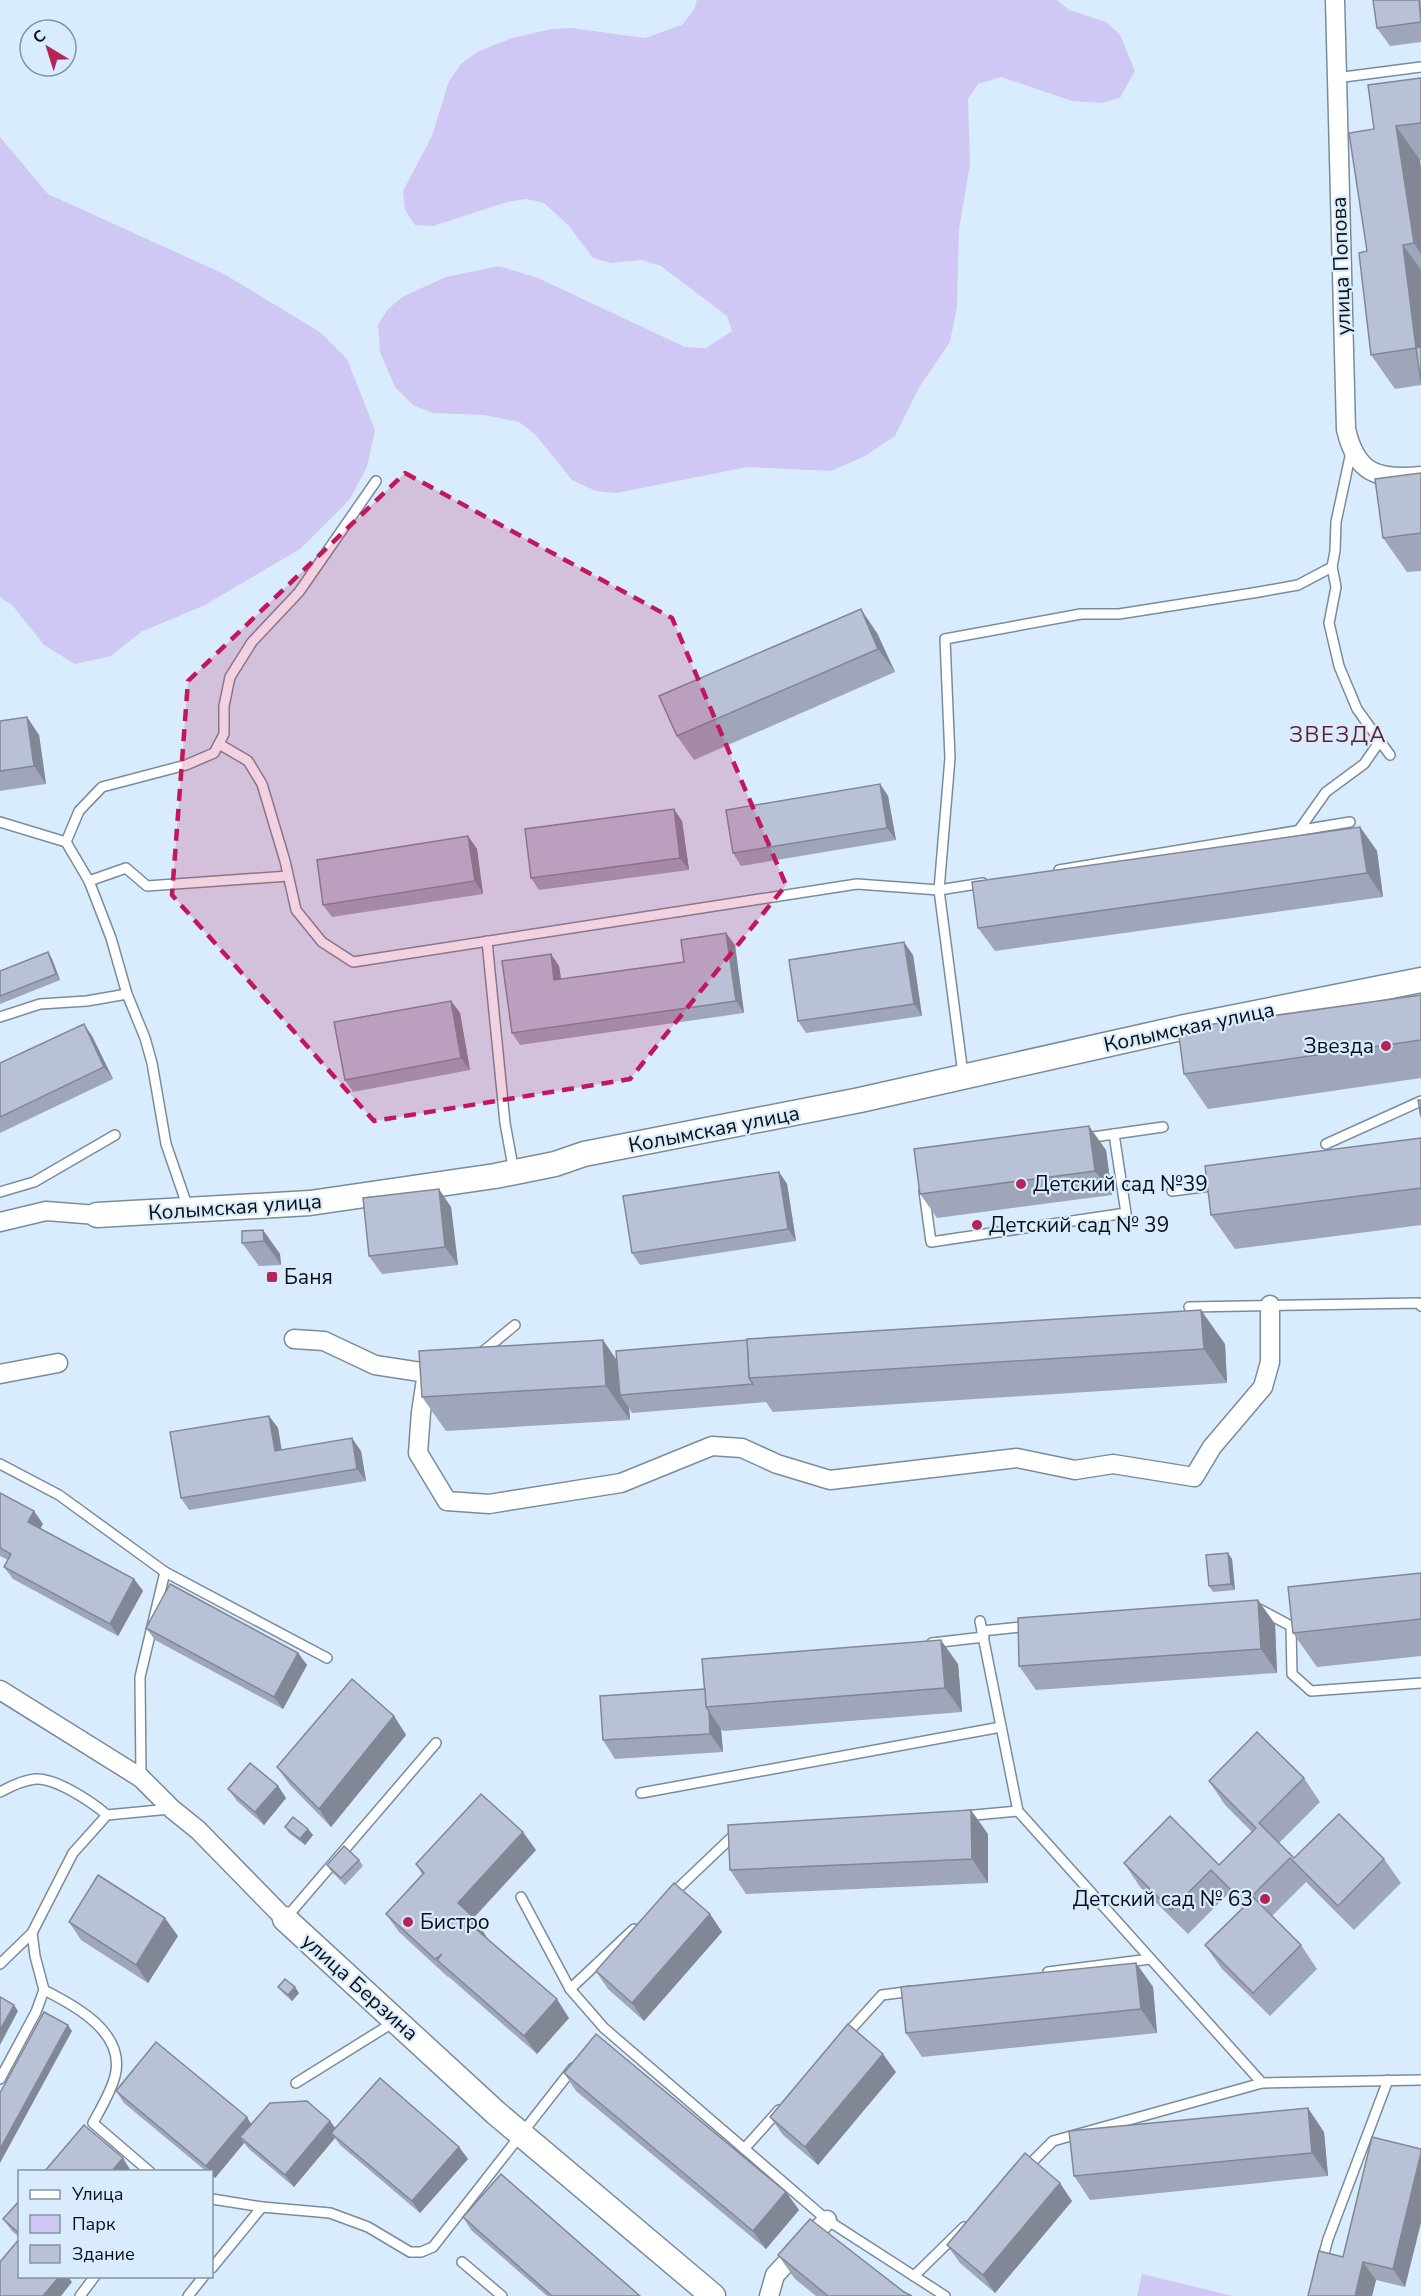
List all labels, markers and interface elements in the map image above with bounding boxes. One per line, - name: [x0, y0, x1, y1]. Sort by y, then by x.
- north arrow: [18, 18, 78, 78]
- text: С: [28, 25, 51, 49]
- street label: улица Попова: [1325, 196, 1357, 336]
- district label: ЗВЕЗДА: [1289, 720, 1387, 750]
- street label: Колымская улица: [1101, 995, 1277, 1059]
- place label: Звезда: [1303, 1032, 1374, 1060]
- marker: Звезда: [1379, 1039, 1393, 1053]
- street label: Колымская улица: [626, 1099, 802, 1159]
- place label: Детский сад №39: [1033, 1170, 1208, 1198]
- marker: Детский сад №39: [1014, 1177, 1028, 1191]
- street label: Колымская улица: [147, 1187, 323, 1227]
- place label: Детский сад № 39: [989, 1211, 1169, 1239]
- marker: Детский сад № 39: [970, 1218, 984, 1232]
- place label: Баня: [284, 1263, 333, 1291]
- marker: Баня: [265, 1270, 279, 1284]
- place label: Детский сад № 63: [1073, 1885, 1253, 1913]
- marker: Детский сад № 63: [1258, 1892, 1272, 1906]
- place label: Бистро: [420, 1908, 490, 1936]
- marker: Бистро: [401, 1915, 415, 1929]
- street label: улица Берзина: [296, 1927, 424, 2047]
- legend: [18, 2170, 213, 2278]
- text: Улица: [71, 2182, 123, 2206]
- text: Парк: [72, 2212, 116, 2236]
- text: Здание: [72, 2242, 135, 2266]

